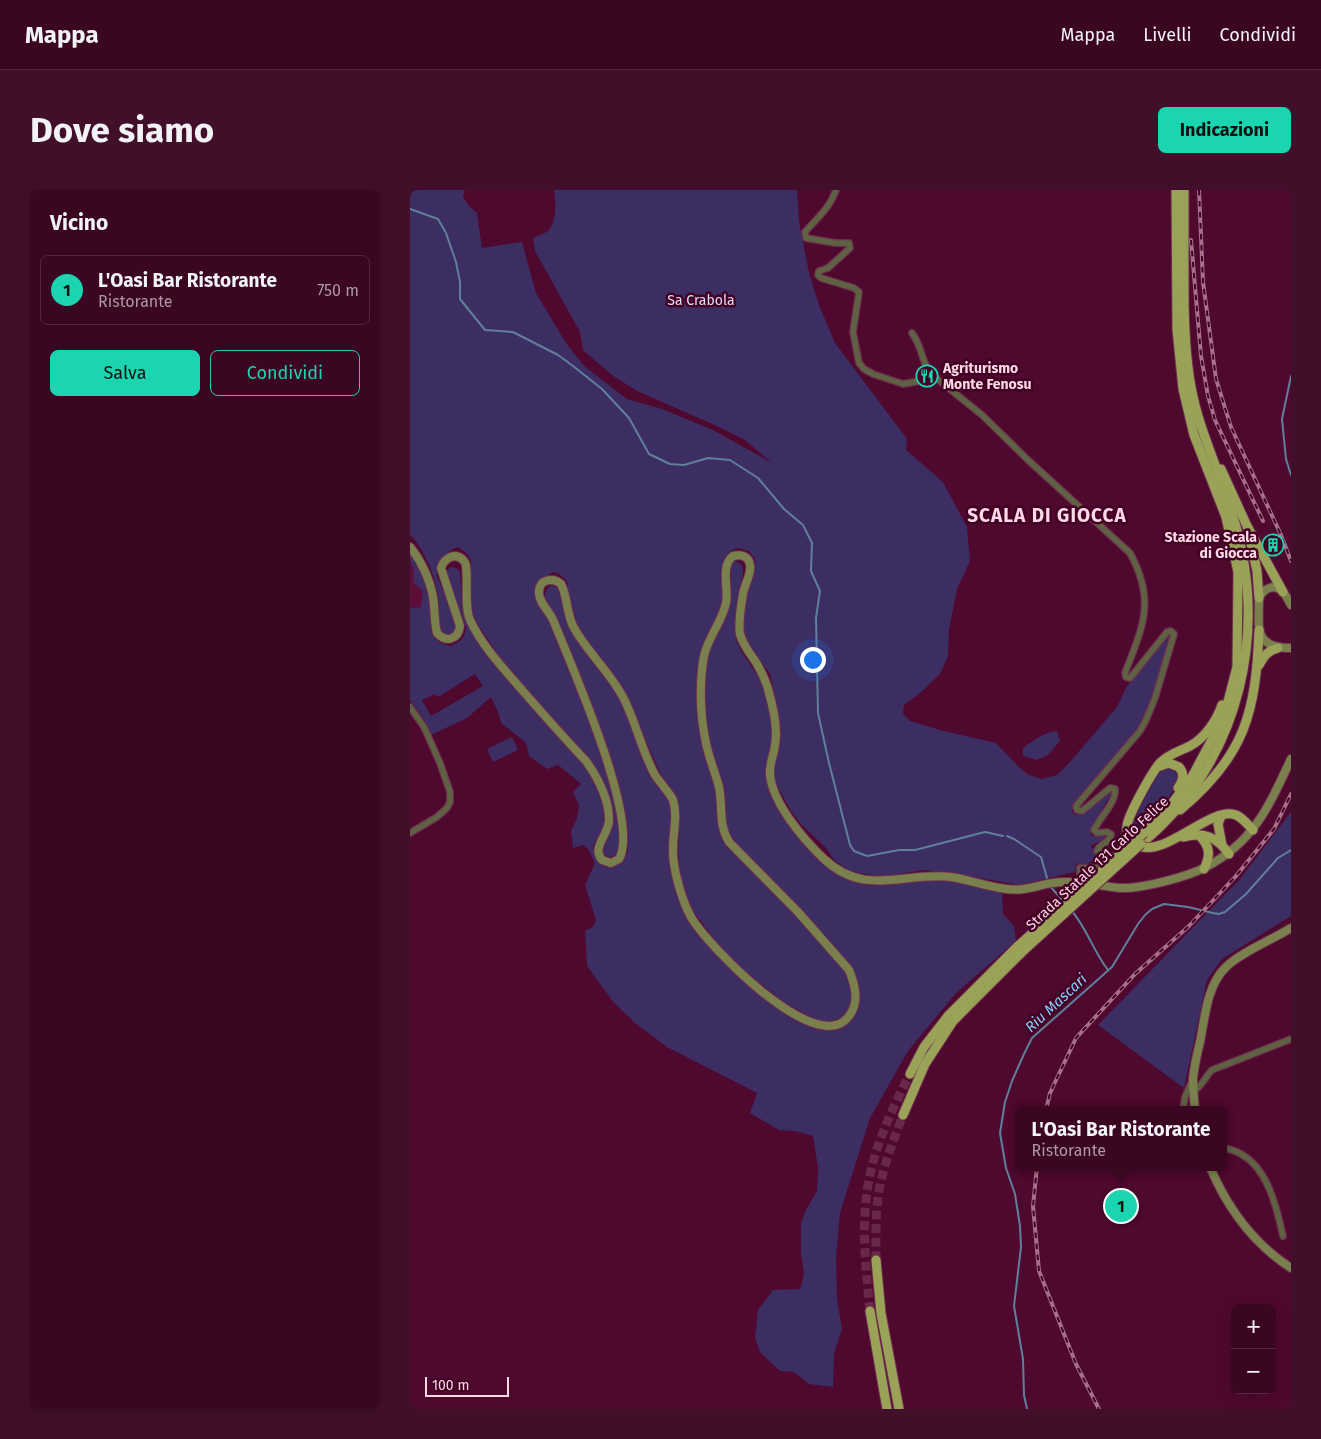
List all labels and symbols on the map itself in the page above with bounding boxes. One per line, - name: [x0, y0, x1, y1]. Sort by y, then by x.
- park label: Sa Crabola: [667, 292, 735, 309]
- place label: Agriturismo Monte Fenosu: [942, 360, 1032, 393]
- restaurant icon: Agriturismo Monte Fenosu: [915, 364, 939, 388]
- district label: SCALA DI GIOCCA: [967, 504, 1127, 527]
- place label: Stazione Scala di Giocca: [1165, 529, 1257, 562]
- building icon: Stazione Scala di Giocca: [1261, 533, 1285, 557]
- your location: [800, 647, 826, 673]
- street label: Strada Statale 131 Carlo Felice: [1023, 793, 1172, 934]
- water label: Riu Mascari: [1021, 970, 1091, 1036]
- pin: 1: [1105, 1187, 1137, 1225]
- scale bar: [425, 1374, 509, 1397]

